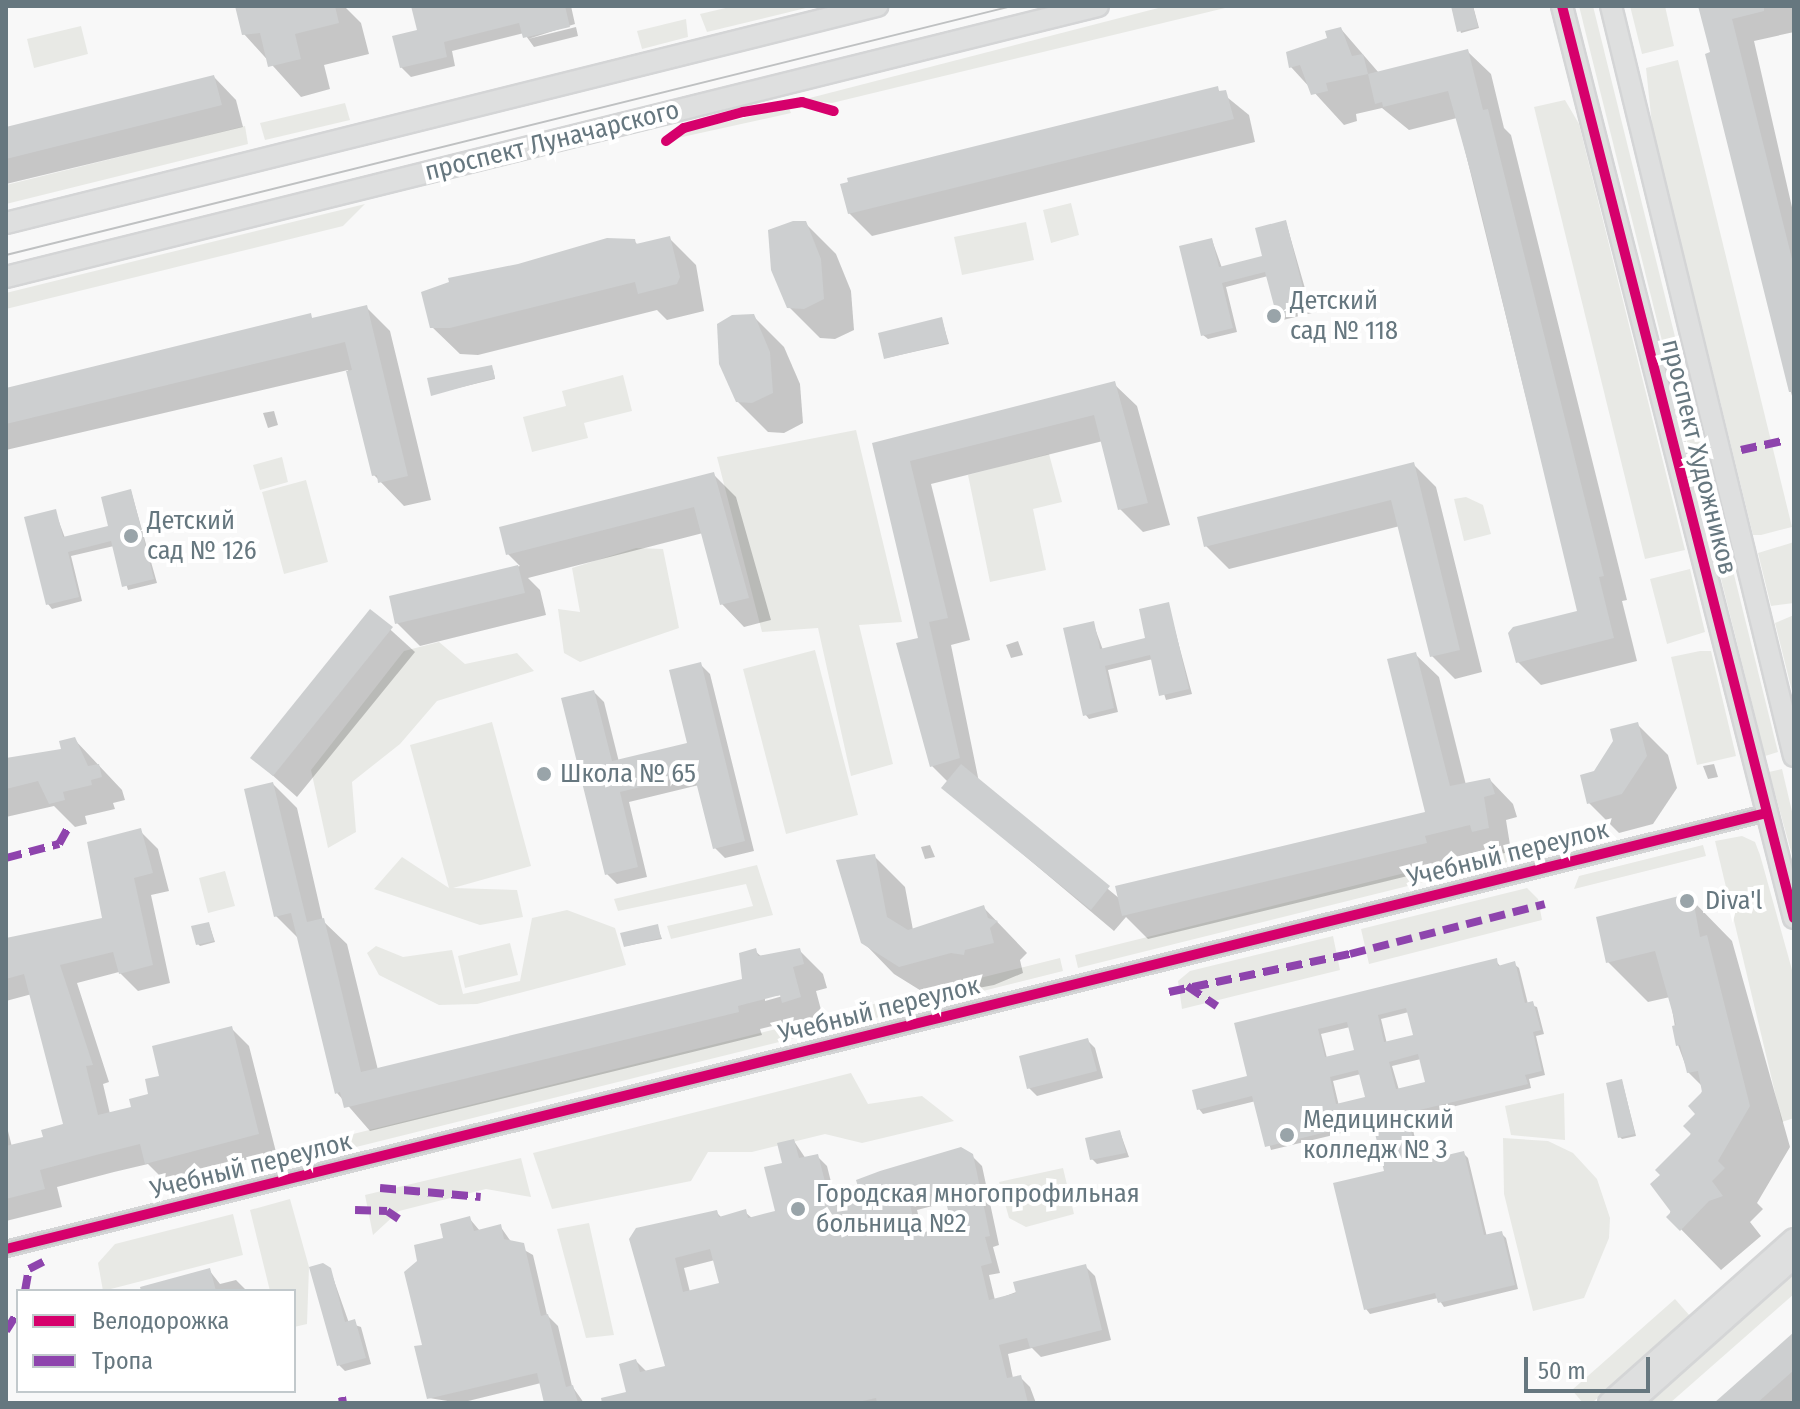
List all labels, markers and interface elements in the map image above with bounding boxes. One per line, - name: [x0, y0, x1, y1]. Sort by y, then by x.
- street label: проспект Луначарского: [422, 94, 682, 188]
- place label: Детский сад № 118: [1290, 285, 1398, 346]
- marker: Детский сад № 118: [1265, 307, 1283, 325]
- street label: проспект Художников: [1655, 336, 1743, 578]
- place label: Детский сад № 126: [147, 505, 257, 566]
- marker: Детский сад № 126: [122, 527, 140, 545]
- place label: Школа № 65: [560, 758, 696, 790]
- marker: Школа № 65: [535, 765, 553, 783]
- street label: Учебный переулок: [1404, 814, 1612, 894]
- place label: Diva'l: [1705, 885, 1762, 917]
- marker: Diva'l: [1676, 890, 1698, 912]
- street label: Учебный переулок: [775, 970, 983, 1050]
- place label: Медицинский колледж № 3: [1303, 1104, 1454, 1166]
- street label: Учебный переулок: [147, 1126, 355, 1206]
- marker: Медицинский колледж № 3: [1278, 1126, 1296, 1144]
- place label: Городская многопрофильная больница №2: [816, 1178, 1140, 1240]
- marker: Городская многопрофильная больница №2: [787, 1198, 809, 1220]
- legend: [16, 1289, 296, 1393]
- text: Велодорожка: [92, 1307, 229, 1335]
- scale bar: [1528, 1341, 1654, 1391]
- text: Тропа: [92, 1347, 153, 1375]
- text: 50 m: [1538, 1357, 1586, 1385]

